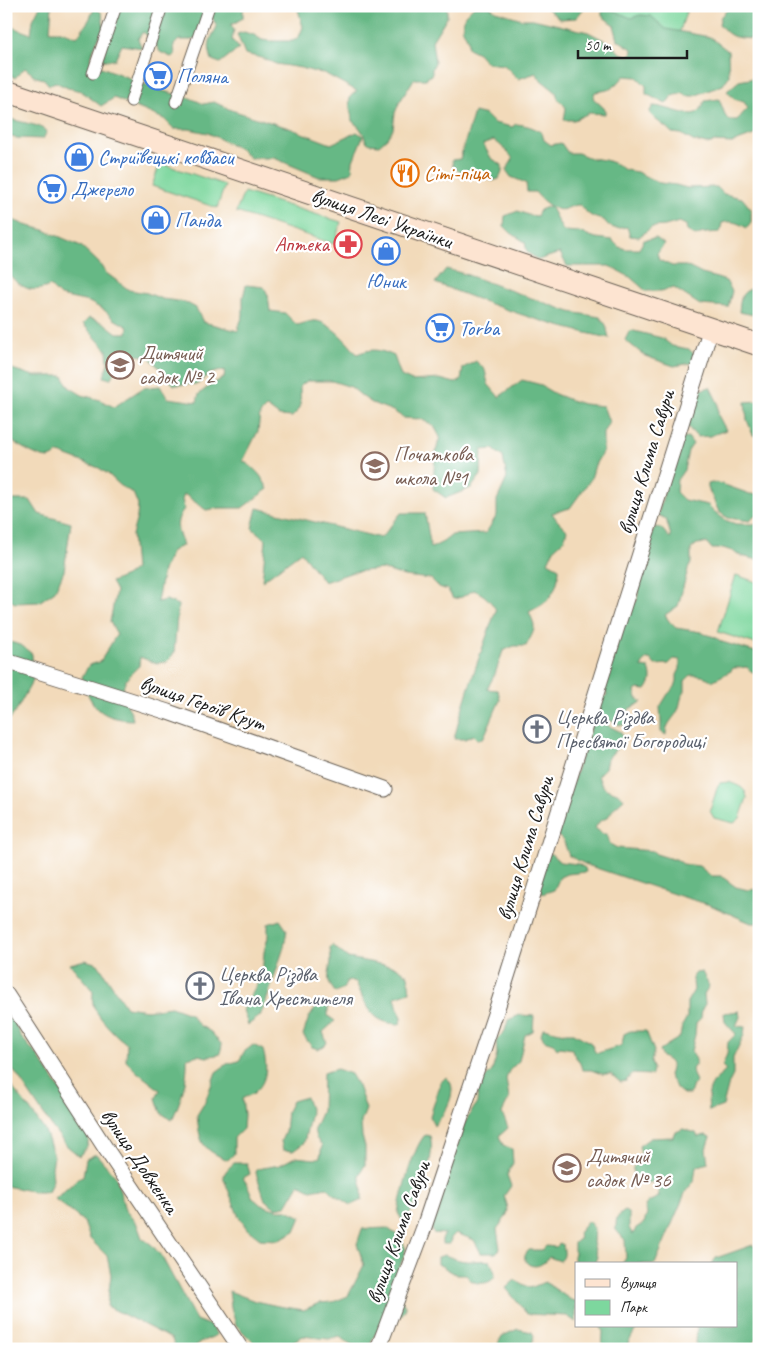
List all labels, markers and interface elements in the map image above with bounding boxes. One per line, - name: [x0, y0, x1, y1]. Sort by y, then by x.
- scale bar: [578, 28, 686, 60]
- text: 50 m: [585, 36, 612, 55]
- supermarket icon: Поляна: [143, 61, 173, 91]
- place label: Поляна: [177, 63, 230, 89]
- shop icon: Стриївецькі ковбаси: [64, 142, 94, 172]
- place label: Стриївецькі ковбаси: [98, 144, 236, 170]
- restaurant icon: Сіті-піца: [390, 158, 420, 188]
- place label: Сіті-піца: [424, 160, 491, 186]
- supermarket icon: Джерело: [37, 174, 67, 204]
- place label: Джерело: [71, 176, 135, 202]
- street label: вулиця Лесі Українки: [308, 182, 457, 255]
- shop icon: Панда: [141, 205, 171, 235]
- place label: Панда: [175, 207, 222, 233]
- pharmacy icon: Аптека: [333, 229, 363, 259]
- place label: Аптека: [275, 231, 331, 257]
- shop icon: Юник: [371, 236, 401, 266]
- place label: Юник: [366, 268, 408, 294]
- supermarket icon: Torba: [425, 313, 455, 343]
- place label: Torba: [459, 315, 501, 341]
- place label: Дитячий садок № 2: [139, 340, 216, 390]
- school or university icon: Дитячий садок № 2: [105, 350, 135, 380]
- street label: вулиця Клима Савури: [612, 385, 681, 537]
- place label: Початкова школа №1: [394, 441, 475, 491]
- school or university icon: Початкова школа №1: [360, 451, 390, 481]
- street label: вулиця Героїв Крут: [137, 669, 270, 737]
- place label: Церква Різдва Пресвятої Богородиці: [556, 704, 708, 754]
- church icon: Церква Різдва Пресвятої Богородиці: [522, 714, 552, 744]
- street label: вулиця Клима Савури: [491, 771, 560, 923]
- place label: Церква Різдва Івана Хрестителя: [219, 961, 354, 1011]
- church icon: Церква Різдва Івана Хрестителя: [185, 971, 215, 1001]
- street label: вулиця Довженка: [95, 1104, 186, 1220]
- place label: Дитячий садок № 36: [586, 1143, 671, 1193]
- school or university icon: Дитячий садок № 36: [552, 1153, 582, 1183]
- street label: вулиця Клима Савури: [360, 1156, 436, 1307]
- legend: [575, 1262, 738, 1328]
- text: Вулиця: [620, 1274, 657, 1293]
- text: Парк: [620, 1298, 648, 1317]

